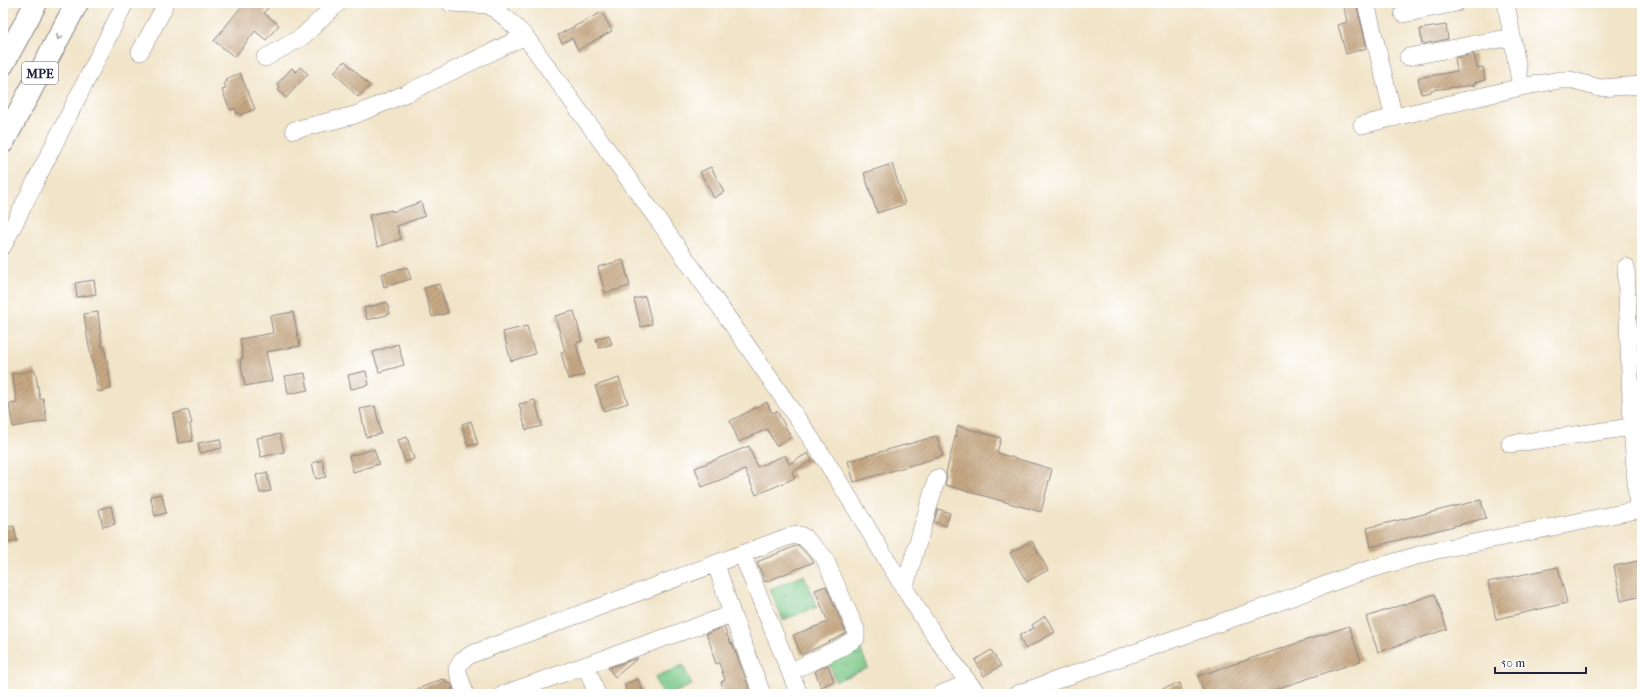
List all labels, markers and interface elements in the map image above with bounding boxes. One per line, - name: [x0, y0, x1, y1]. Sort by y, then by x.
- one-way arrow: [56, 33, 63, 41]
- road number: MPE: [22, 62, 58, 84]
- scale bar: [1495, 649, 1586, 675]
- text: 50 m: [1501, 656, 1525, 670]

